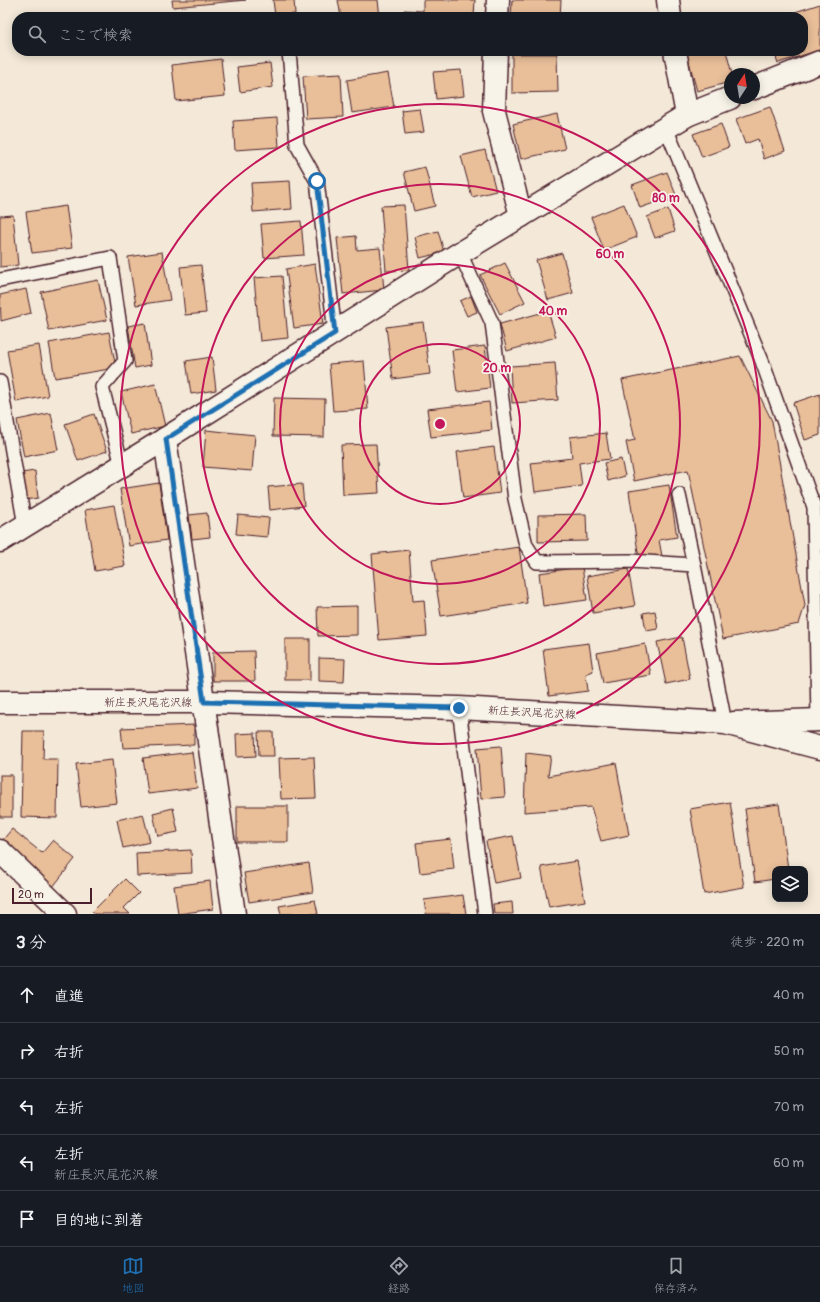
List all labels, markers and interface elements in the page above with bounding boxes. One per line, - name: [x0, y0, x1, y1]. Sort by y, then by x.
- search box: [12, 12, 808, 56]
- icon: search: [26, 23, 48, 45]
- text: ここで検索: [58, 26, 133, 45]
- north arrow: [724, 68, 760, 104]
- route start: [308, 172, 326, 190]
- text: 80 m: [652, 191, 680, 206]
- text: 60 m: [596, 247, 625, 262]
- text: 40 m: [538, 304, 568, 319]
- text: 20 m: [483, 361, 511, 376]
- centre of rings: [433, 417, 447, 431]
- street label: 新庄長沢尾花沢線: [104, 696, 192, 709]
- route end: [450, 699, 468, 717]
- street label: 新庄長沢尾花沢線: [488, 704, 576, 721]
- map controls: [772, 866, 808, 902]
- button: layers: [772, 866, 808, 902]
- scale bar: [12, 886, 92, 905]
- text: 20 m: [18, 888, 44, 901]
- text: 3 分: [16, 932, 46, 953]
- text: 徒歩 · 220 m: [730, 934, 804, 950]
- icon: ahead: [16, 984, 38, 1006]
- text: 直進: [54, 987, 84, 1006]
- text: 40 m: [773, 987, 804, 1003]
- icon: right: [16, 1040, 38, 1062]
- text: 右折: [54, 1043, 84, 1062]
- text: 50 m: [774, 1043, 804, 1059]
- icon: left: [16, 1096, 38, 1118]
- text: 左折: [54, 1099, 84, 1118]
- text: 70 m: [774, 1099, 804, 1115]
- text: 左折: [54, 1145, 84, 1164]
- icon: left: [16, 1152, 38, 1174]
- text: 60 m: [773, 1155, 804, 1171]
- text: 新庄長沢尾花沢線: [54, 1167, 158, 1183]
- icon: arrive: [16, 1208, 38, 1230]
- text: 目的地に到着: [54, 1211, 144, 1230]
- tab: 地図: [122, 1255, 144, 1295]
- tab: 経路: [388, 1255, 410, 1295]
- tab: 保存済み: [654, 1255, 698, 1295]

